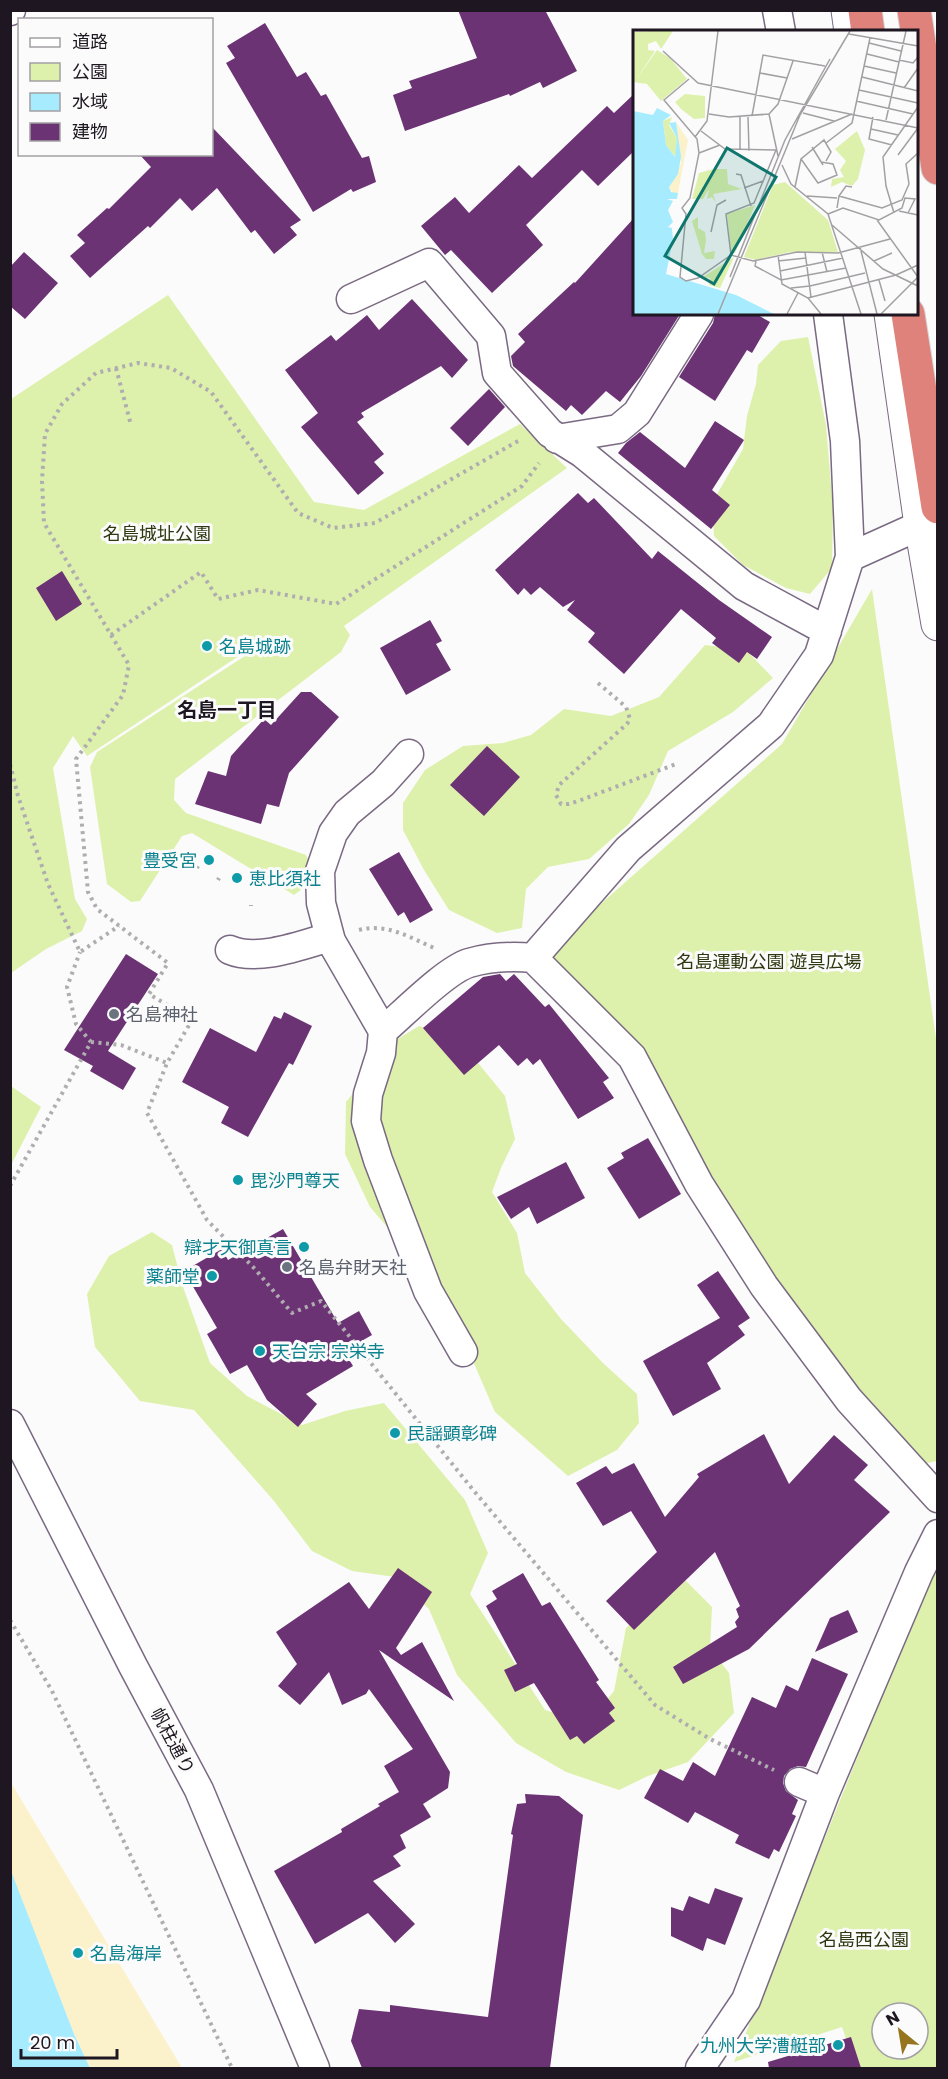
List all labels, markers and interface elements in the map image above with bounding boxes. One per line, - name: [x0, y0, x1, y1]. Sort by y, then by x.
- legend: [18, 18, 213, 156]
- text: 道路: [72, 29, 108, 54]
- inset map: [633, 30, 918, 315]
- text: 公園: [72, 59, 108, 84]
- text: 水域: [72, 89, 108, 114]
- text: 建物: [72, 119, 108, 144]
- park label: 名島城址公園: [103, 521, 211, 546]
- place label: 名島城跡: [219, 634, 291, 659]
- marker: 名島城跡: [200, 639, 214, 653]
- district label: 名島一丁目: [177, 696, 277, 724]
- place label: 豊受宮: [143, 848, 197, 873]
- marker: 豊受宮: [202, 853, 216, 867]
- place label: 恵比須社: [249, 866, 321, 891]
- marker: 恵比須社: [230, 871, 244, 885]
- park label: 名島運動公園 遊具広場: [677, 949, 861, 974]
- place label: 名島神社: [126, 1002, 198, 1027]
- marker: 名島神社: [107, 1007, 121, 1021]
- place label: 毘沙門尊天: [250, 1168, 340, 1193]
- marker: 毘沙門尊天: [231, 1173, 245, 1187]
- place label: 辯才天御真言: [184, 1235, 292, 1260]
- marker: 辯才天御真言: [297, 1240, 311, 1254]
- place label: 名島弁財天社: [299, 1255, 407, 1280]
- marker: 名島弁財天社: [280, 1260, 294, 1274]
- place label: 薬師堂: [146, 1264, 200, 1289]
- marker: 薬師堂: [205, 1269, 219, 1283]
- place label: 天台宗 宗栄寺: [272, 1339, 385, 1364]
- marker: 天台宗 宗栄寺: [253, 1344, 267, 1358]
- place label: 民謡顕彰碑: [407, 1421, 497, 1446]
- marker: 民謡顕彰碑: [388, 1426, 402, 1440]
- street label: 帆柱通り: [145, 1703, 201, 1779]
- park label: 名島西公園: [819, 1927, 909, 1952]
- place label: 名島海岸: [90, 1941, 162, 1966]
- marker: 名島海岸: [71, 1946, 85, 1960]
- north arrow: [870, 2001, 930, 2061]
- text: N: [882, 2005, 904, 2031]
- scale bar: [21, 2022, 117, 2060]
- text: 20 m: [30, 2030, 75, 2055]
- place label: 九州大学漕艇部: [700, 2033, 826, 2058]
- marker: 九州大学漕艇部: [831, 2038, 845, 2052]

